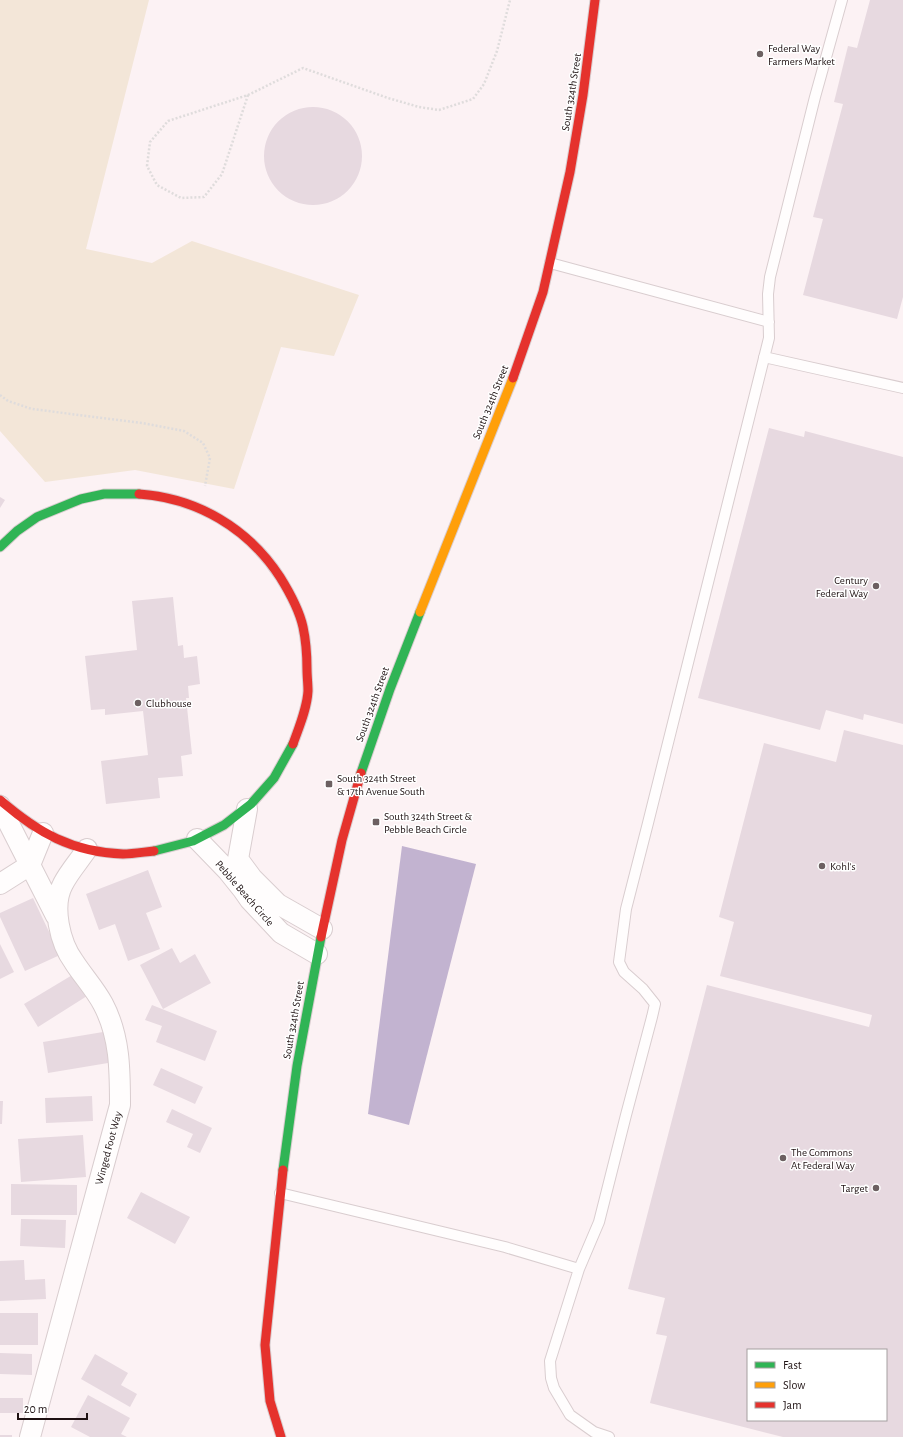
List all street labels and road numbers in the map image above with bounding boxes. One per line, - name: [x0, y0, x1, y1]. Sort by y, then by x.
- street label: South 324th Street: [560, 52, 583, 132]
- street label: South 324th Street: [471, 363, 511, 441]
- street label: South 324th Street: [354, 665, 391, 743]
- street label: Pebble Beach Circle: [213, 858, 276, 928]
- street label: South 324th Street: [281, 980, 306, 1060]
- street label: Winged Foot Way: [93, 1110, 124, 1186]

